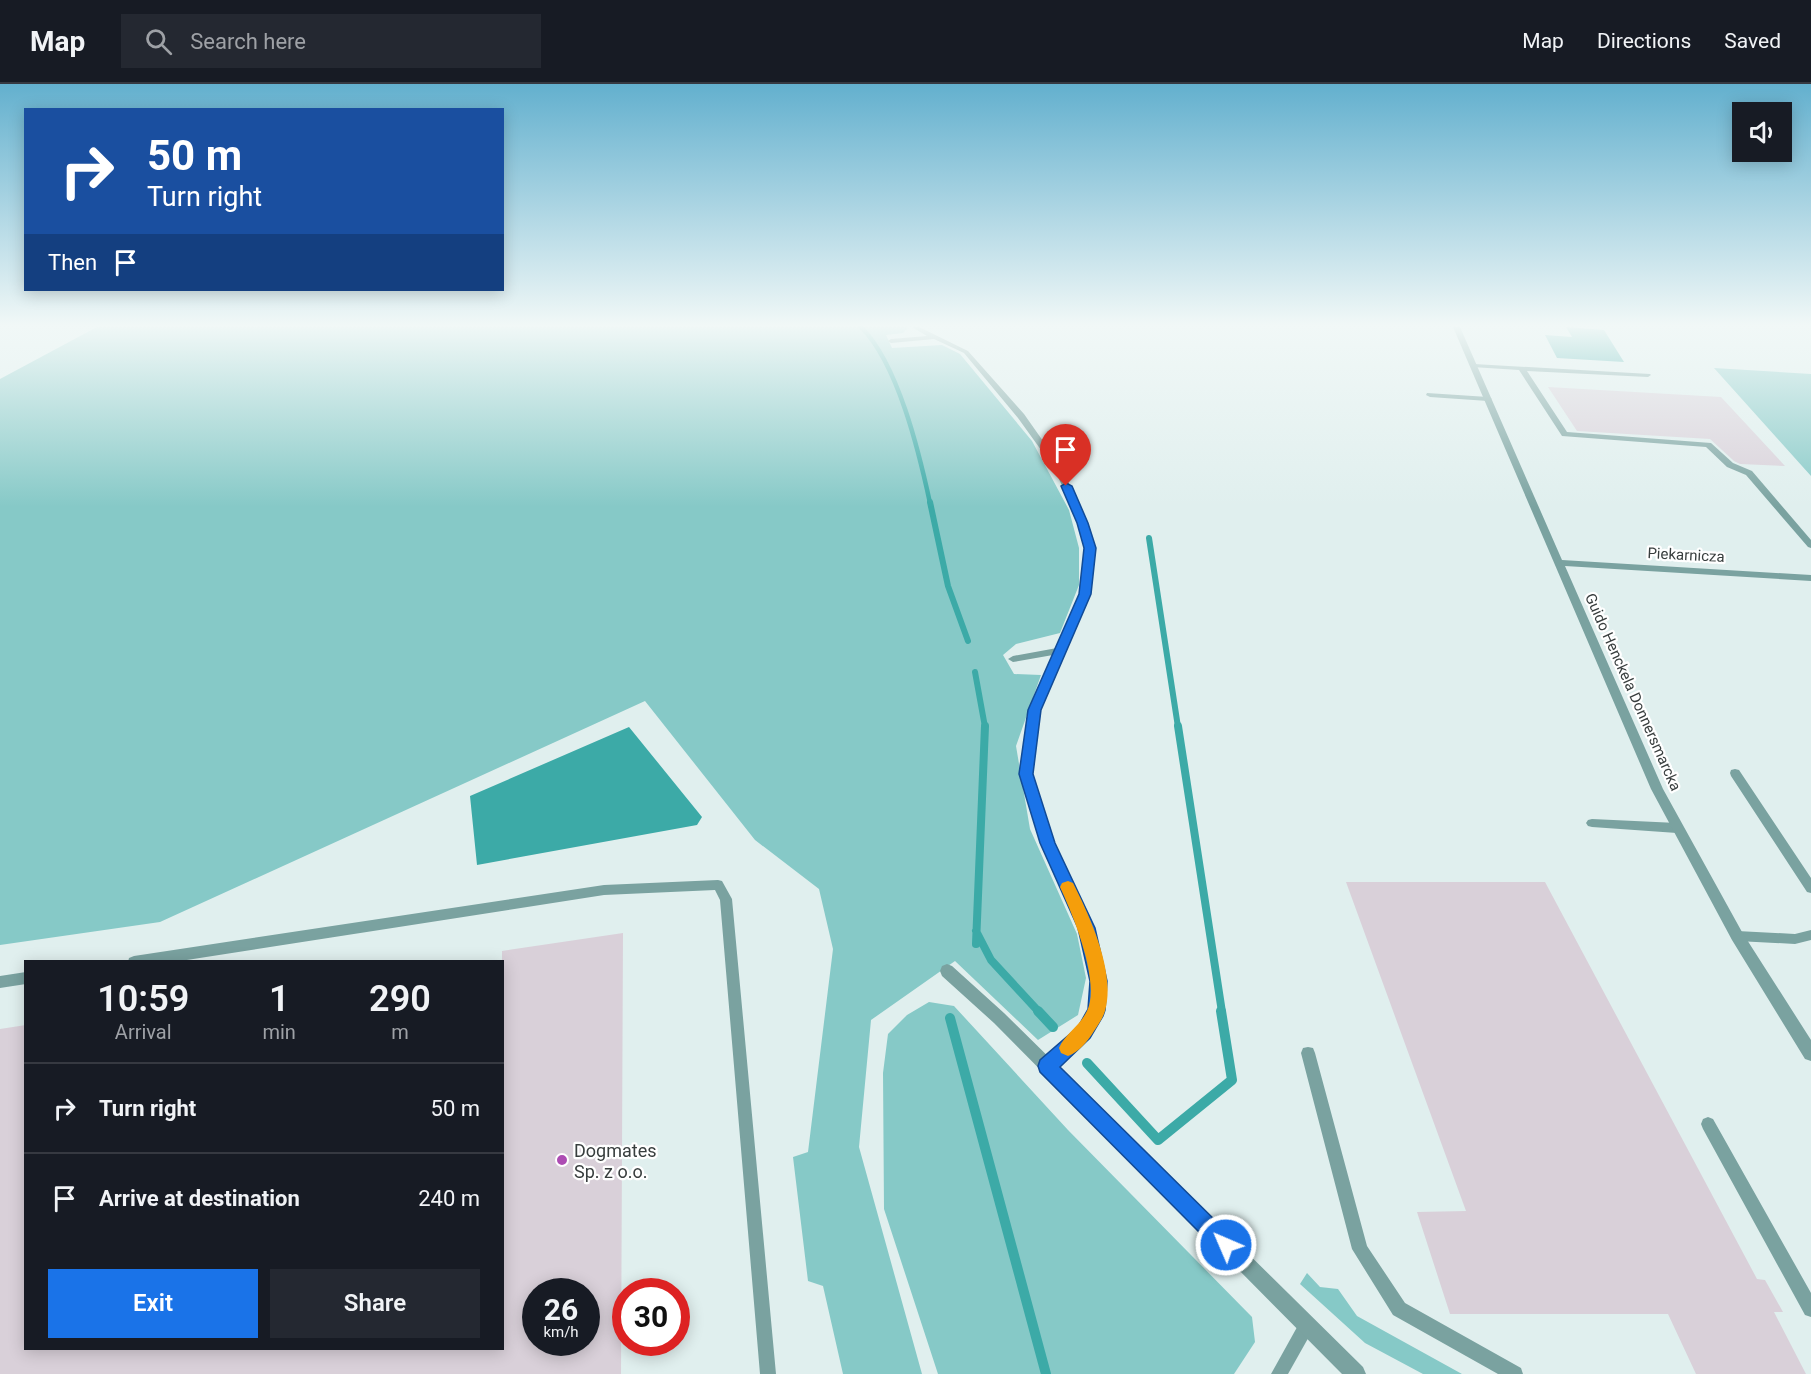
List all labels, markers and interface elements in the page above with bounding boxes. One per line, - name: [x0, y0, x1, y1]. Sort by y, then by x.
- search box: [121, 14, 541, 68]
- text: Map: [30, 25, 85, 58]
- icon: search: [142, 25, 175, 58]
- text: Search here: [190, 29, 306, 54]
- text: Map: [1522, 29, 1564, 53]
- text: Directions: [1597, 29, 1691, 53]
- text: Saved: [1724, 29, 1781, 53]
- map controls: [1732, 102, 1792, 162]
- button: sound: [1732, 102, 1792, 162]
- text: 50 m: [147, 131, 242, 180]
- icon: right: [48, 132, 126, 210]
- text: Turn right: [147, 181, 262, 213]
- icon: arrive: [109, 246, 142, 279]
- text: Then: [48, 250, 97, 275]
- pin: [1040, 424, 1091, 486]
- icon: arrive: [1049, 433, 1082, 466]
- street label: Piekarnicza: [1647, 544, 1725, 566]
- street label: Guido Henckela Donnersmarcka: [1581, 590, 1685, 794]
- text: 10:59: [97, 978, 189, 1020]
- text: 1: [269, 978, 289, 1020]
- text: 290: [369, 978, 431, 1020]
- text: Arrival: [115, 1020, 172, 1044]
- text: min: [262, 1020, 296, 1044]
- text: m: [391, 1020, 409, 1044]
- icon: right: [48, 1092, 81, 1125]
- text: Turn right: [99, 1096, 196, 1121]
- text: 50 m: [431, 1096, 480, 1121]
- place label: Dogmates Sp. z o.o.: [574, 1140, 657, 1182]
- marker: Dogmates Sp. z o.o.: [555, 1153, 569, 1167]
- icon: arrive: [48, 1182, 81, 1215]
- text: Arrive at destination: [99, 1186, 300, 1211]
- text: 240 m: [418, 1186, 480, 1211]
- position arrow: [1194, 1213, 1258, 1277]
- button: Exit: [48, 1269, 258, 1338]
- button: Share: [270, 1269, 480, 1338]
- speed limit sign: 30: [612, 1278, 690, 1356]
- text: 26: [544, 1292, 578, 1327]
- text: km/h: [543, 1323, 579, 1341]

